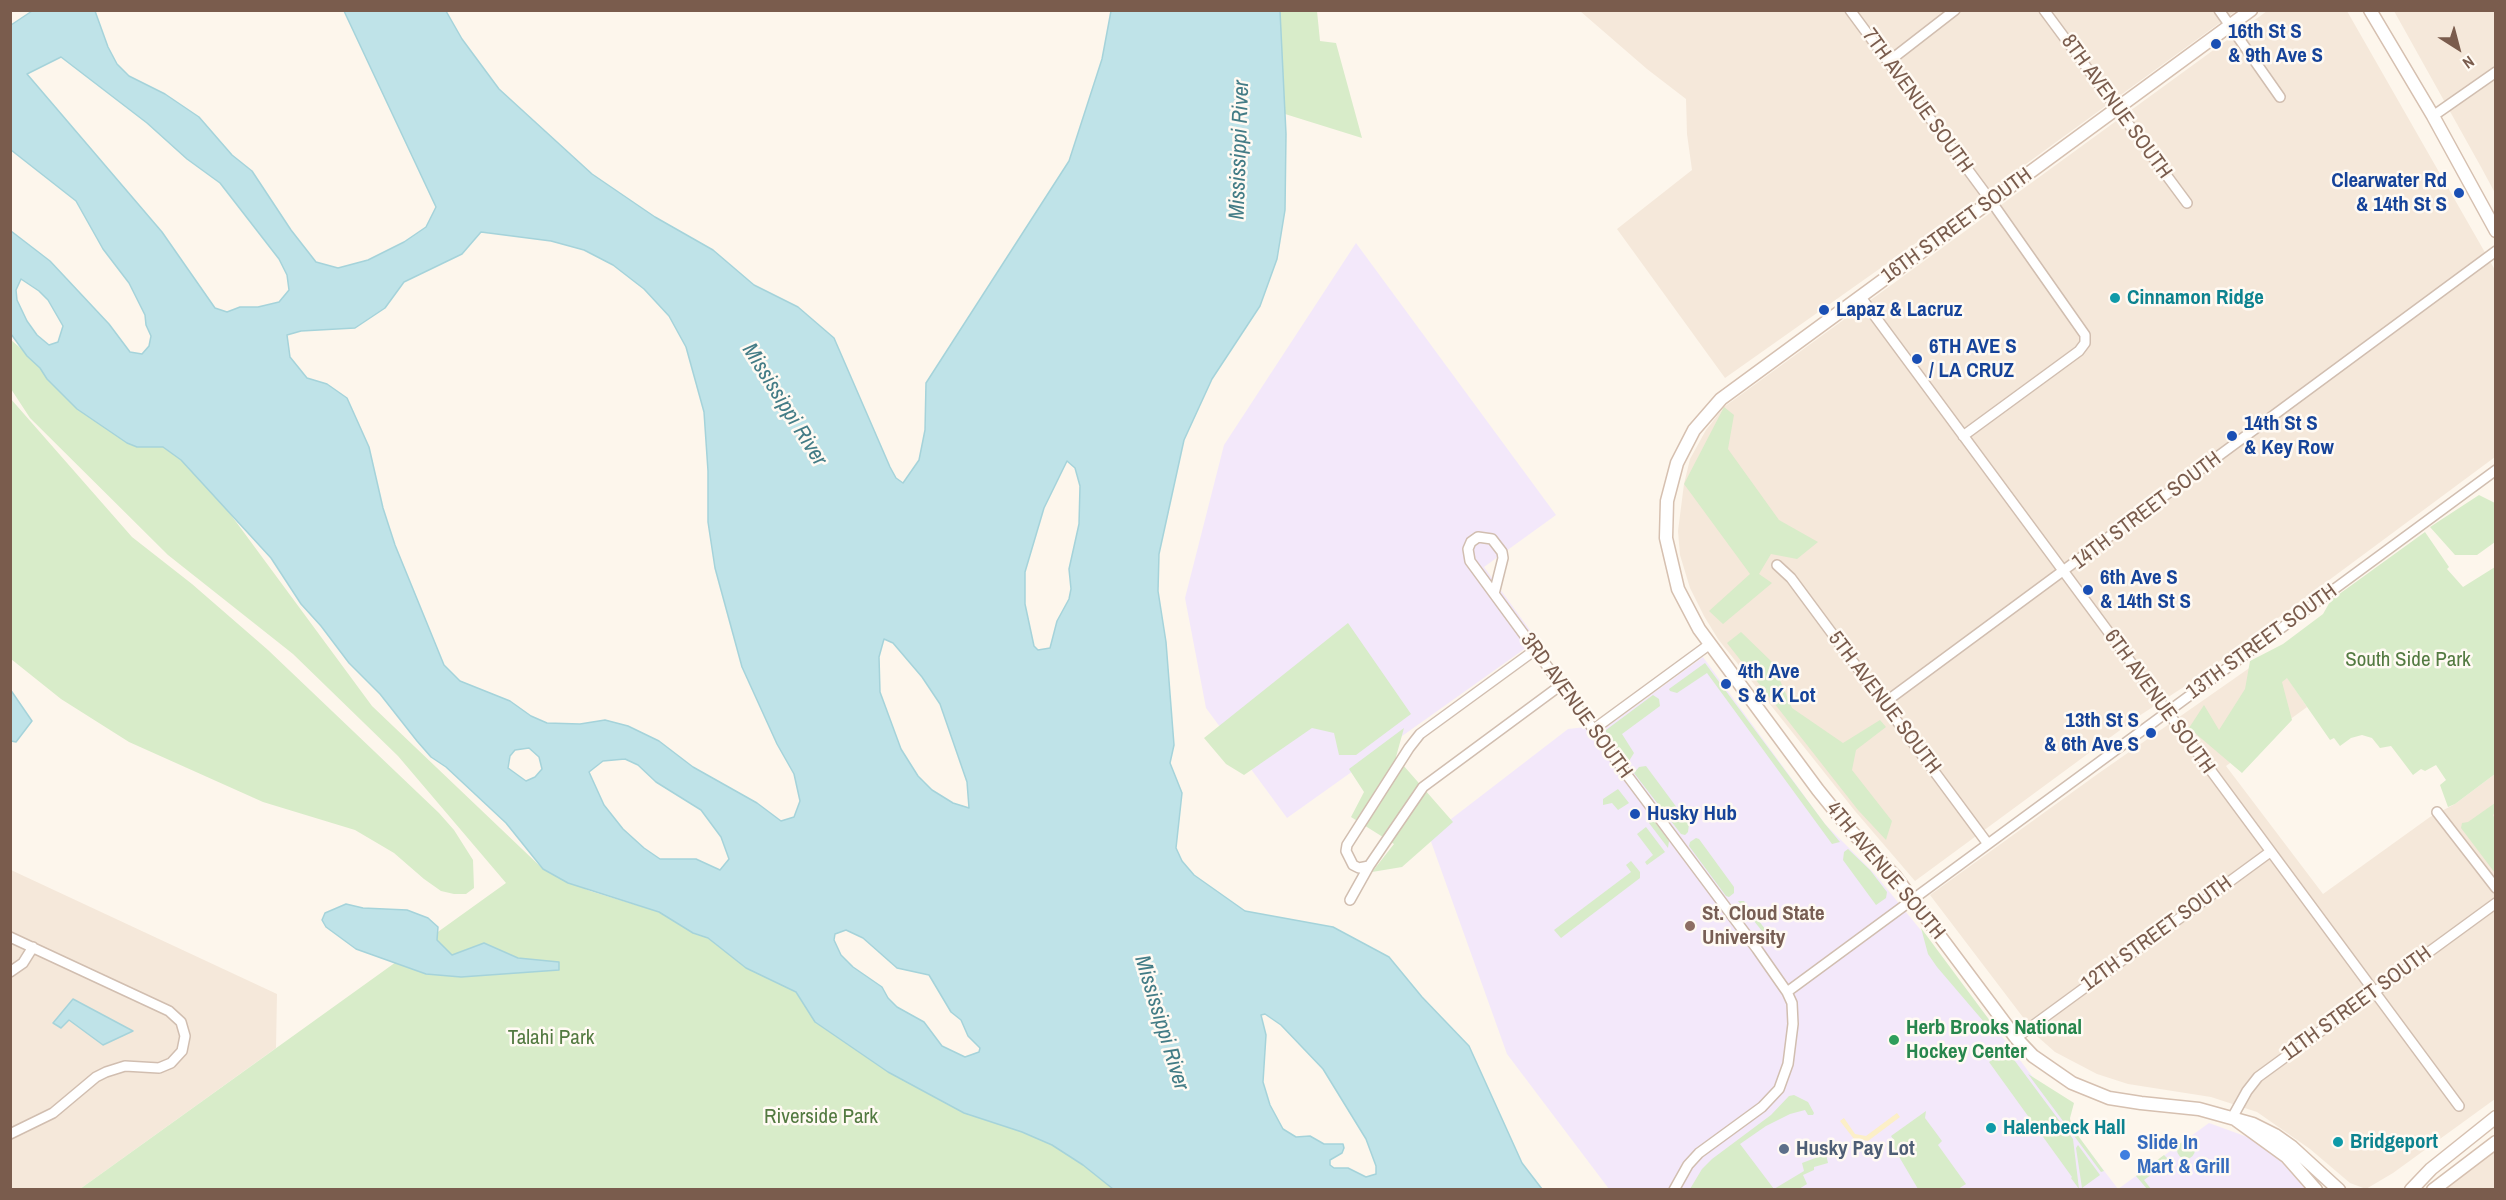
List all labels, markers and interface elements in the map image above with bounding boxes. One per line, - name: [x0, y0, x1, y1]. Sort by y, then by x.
- north arrow: [2428, 18, 2488, 78]
- place label: 16th St S & 9th Ave S: [2228, 19, 2323, 69]
- street label: 7TH AVENUE SOUTH: [1856, 24, 1978, 178]
- street label: 8TH AVENUE SOUTH: [2055, 30, 2177, 184]
- marker: 16th St S & 9th Ave S: [2209, 37, 2223, 51]
- text: N: [2458, 51, 2479, 74]
- water label: Mississippi River: [1224, 80, 1256, 220]
- street label: 16TH STREET SOUTH: [1877, 163, 2037, 289]
- place label: Clearwater Rd & 14th St S: [2331, 168, 2447, 218]
- marker: Clearwater Rd & 14th St S: [2452, 186, 2466, 200]
- place label: Cinnamon Ridge: [2127, 285, 2264, 311]
- marker: Cinnamon Ridge: [2108, 291, 2122, 305]
- place label: Lapaz & Lacruz: [1836, 297, 1962, 323]
- marker: Lapaz & Lacruz: [1817, 303, 1831, 317]
- place label: 6TH AVE S / LA CRUZ: [1929, 334, 2017, 384]
- water label: Mississippi River: [736, 339, 832, 471]
- marker: 6TH AVE S / LA CRUZ: [1910, 352, 1924, 366]
- place label: 14th St S & Key Row: [2244, 411, 2334, 461]
- marker: 14th St S & Key Row: [2225, 429, 2239, 443]
- street label: 14TH STREET SOUTH: [2068, 447, 2226, 575]
- place label: 6th Ave S & 14th St S: [2100, 565, 2191, 615]
- street label: 13TH STREET SOUTH: [2182, 579, 2342, 705]
- marker: 6th Ave S & 14th St S: [2081, 583, 2095, 597]
- street label: 6TH AVENUE SOUTH: [2098, 625, 2220, 779]
- street label: 5TH AVENUE SOUTH: [1822, 627, 1946, 779]
- street label: 3RD AVENUE SOUTH: [1515, 628, 1637, 784]
- park label: South Side Park: [2345, 647, 2471, 673]
- place label: 4th Ave S & K Lot: [1738, 659, 1815, 709]
- marker: 4th Ave S & K Lot: [1719, 677, 1733, 691]
- place label: 13th St S & 6th Ave S: [2044, 708, 2139, 758]
- marker: 13th St S & 6th Ave S: [2144, 726, 2158, 740]
- street label: 4TH AVENUE SOUTH: [1820, 797, 1950, 945]
- place label: Husky Hub: [1647, 801, 1737, 827]
- marker: Husky Hub: [1628, 807, 1642, 821]
- street label: 12TH STREET SOUTH: [2077, 871, 2237, 997]
- place label: St. Cloud State University: [1702, 901, 1824, 951]
- marker: St. Cloud State University: [1683, 919, 1697, 933]
- street label: 11TH STREET SOUTH: [2277, 941, 2437, 1067]
- water label: Mississippi River: [1128, 953, 1194, 1093]
- place label: Herb Brooks National Hockey Center: [1906, 1015, 2082, 1065]
- park label: Talahi Park: [508, 1025, 594, 1051]
- marker: Herb Brooks National Hockey Center: [1887, 1033, 1901, 1047]
- park label: Riverside Park: [764, 1104, 878, 1130]
- place label: Halenbeck Hall: [2003, 1115, 2126, 1141]
- marker: Halenbeck Hall: [1984, 1121, 1998, 1135]
- place label: Bridgeport: [2350, 1129, 2438, 1155]
- place label: Slide In Mart & Grill: [2137, 1130, 2230, 1180]
- marker: Bridgeport: [2331, 1135, 2345, 1149]
- place label: Husky Pay Lot: [1796, 1136, 1915, 1162]
- marker: Husky Pay Lot: [1777, 1142, 1791, 1156]
- marker: Slide In Mart & Grill: [2118, 1148, 2132, 1162]

